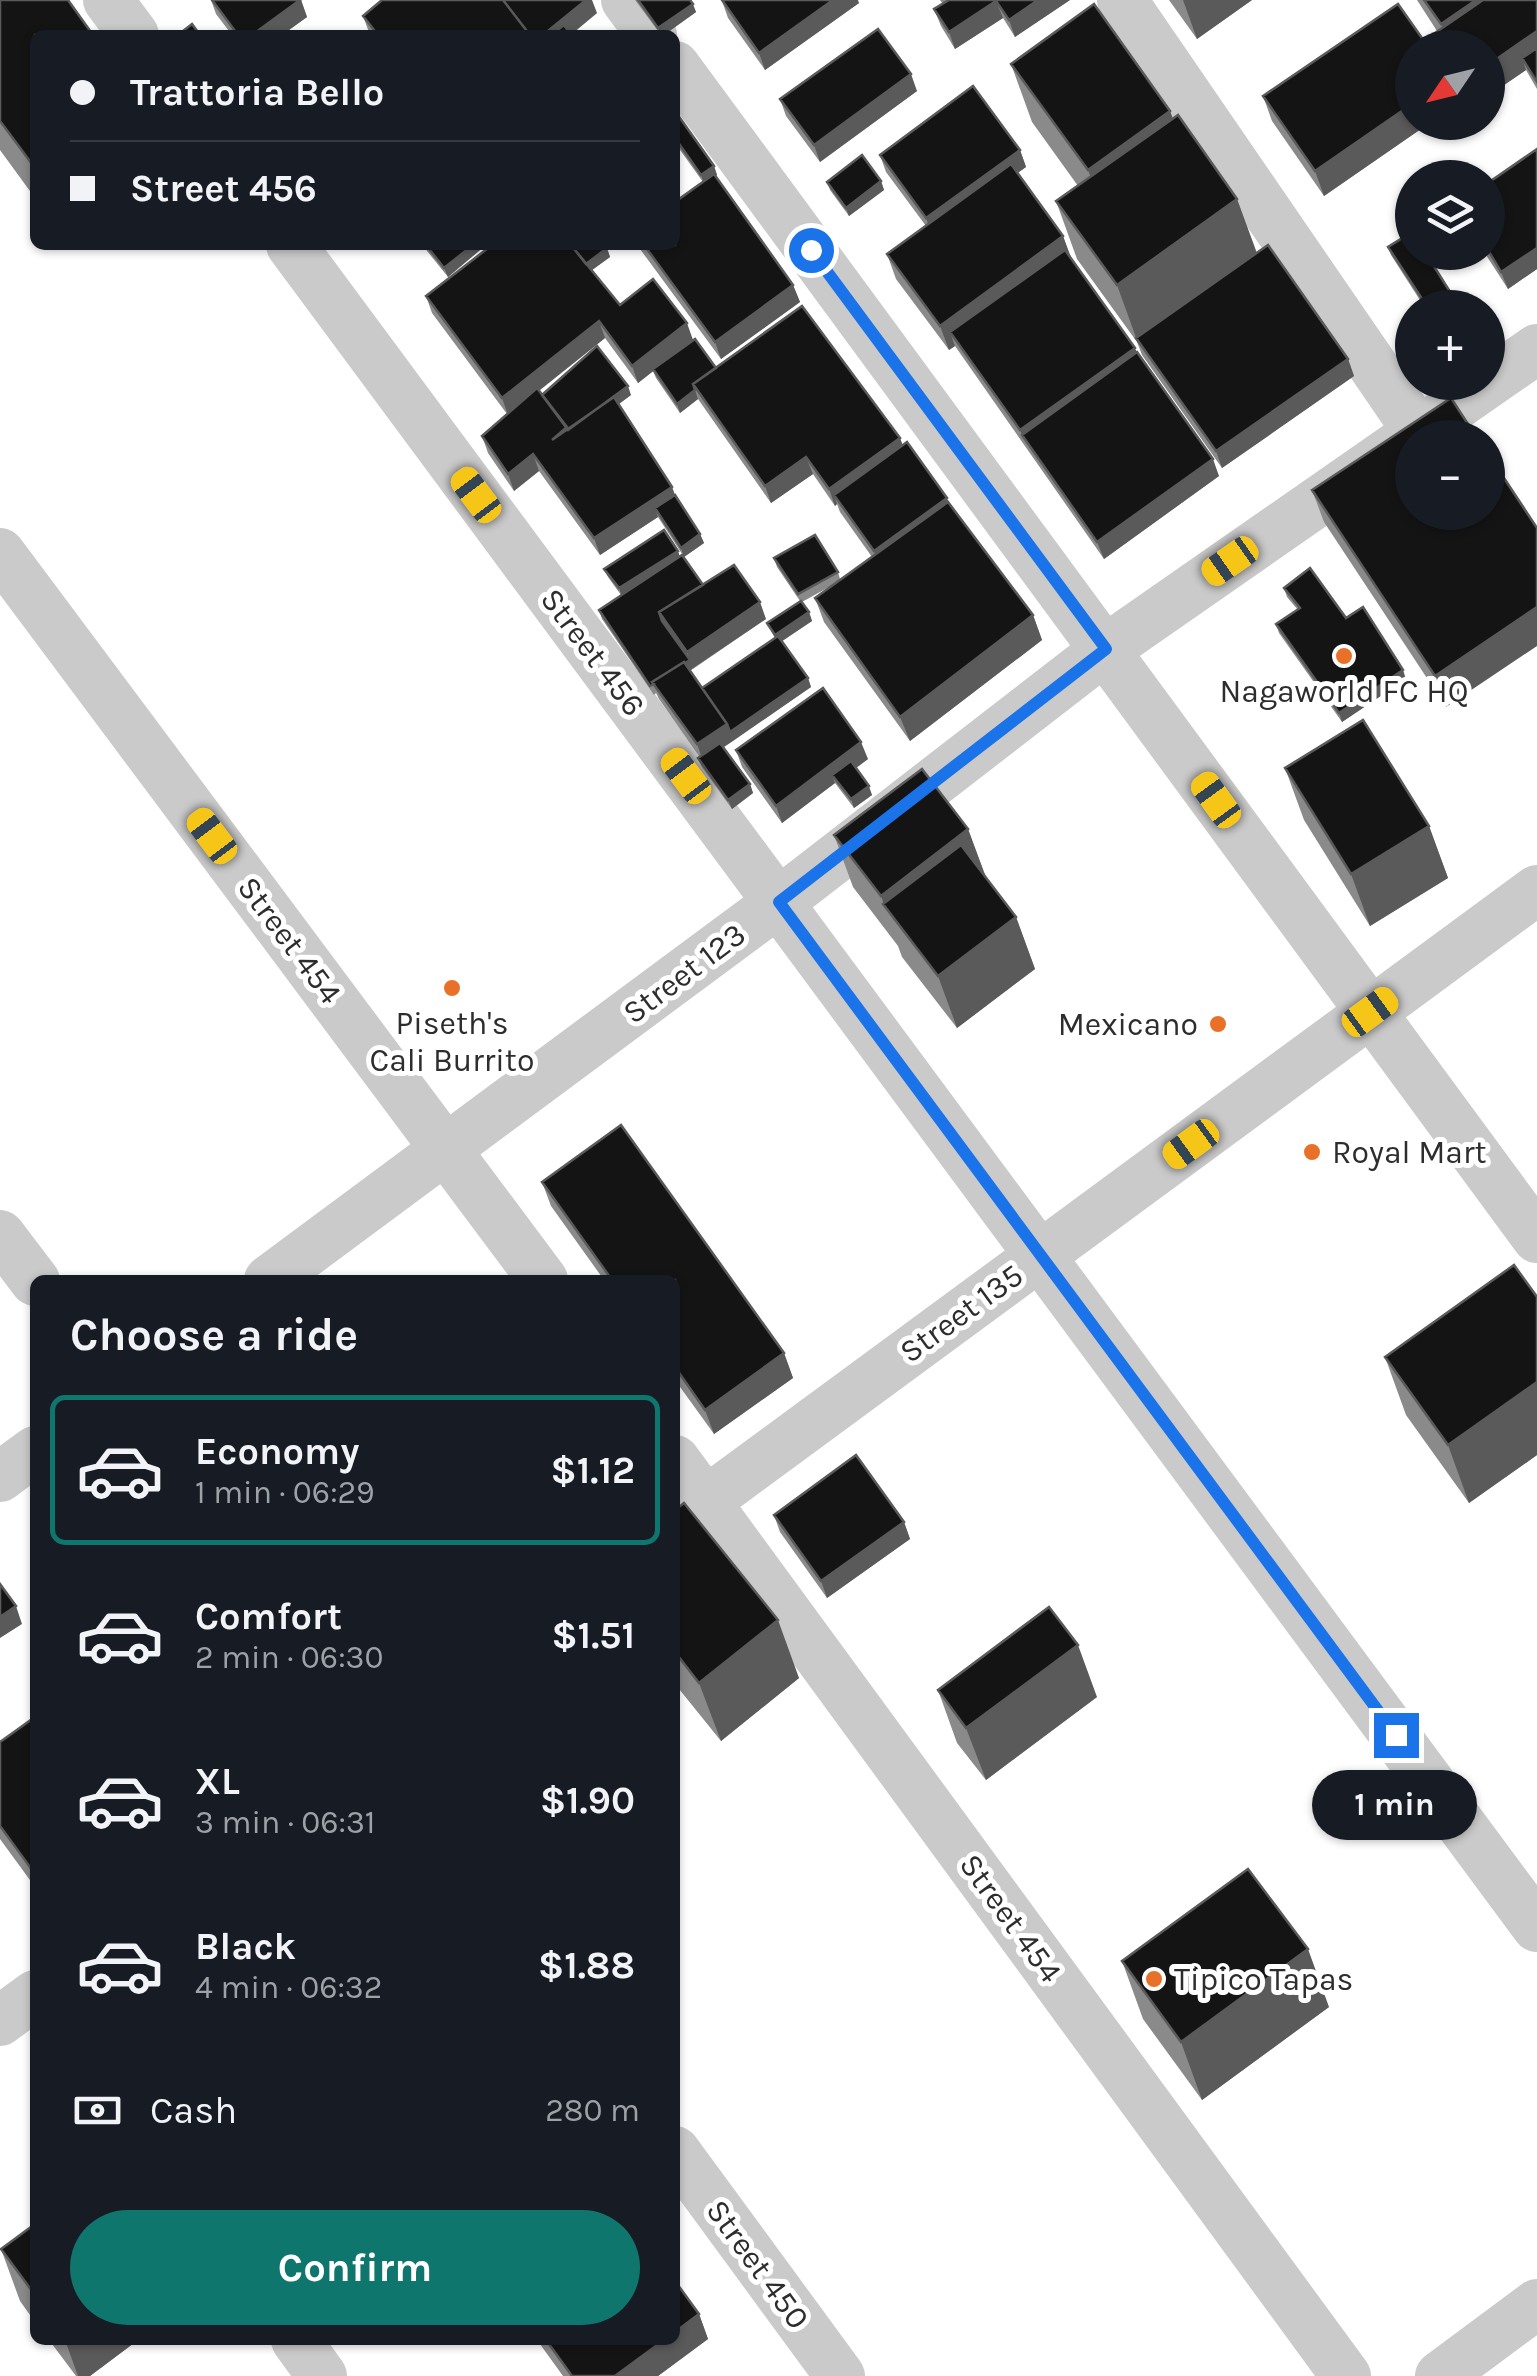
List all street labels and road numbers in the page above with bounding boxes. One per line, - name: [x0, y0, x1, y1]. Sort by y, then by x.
- street label: Street 456: [533, 581, 652, 723]
- street label: Street 454: [230, 870, 349, 1011]
- street label: Street 123: [616, 915, 753, 1031]
- street label: Street 135: [893, 1256, 1030, 1370]
- street label: Street 454: [952, 1847, 1070, 1990]
- street label: Street 450: [698, 2193, 817, 2336]

